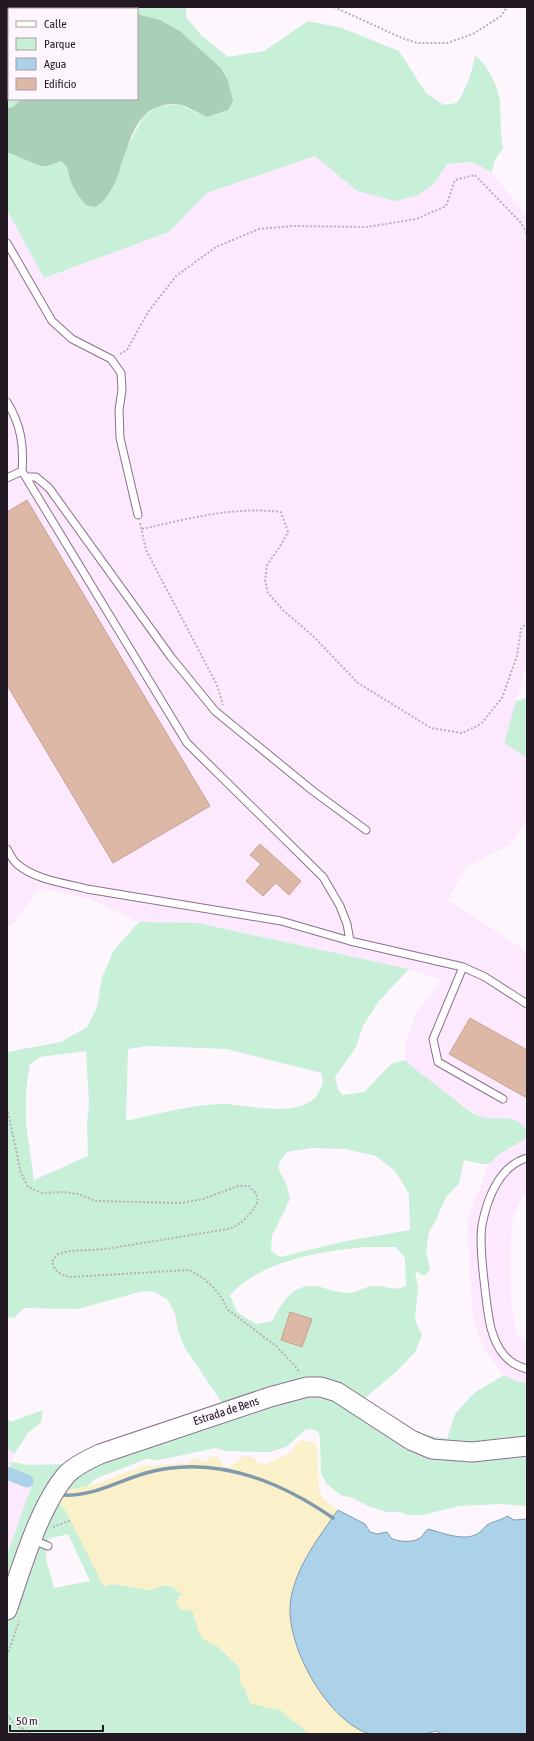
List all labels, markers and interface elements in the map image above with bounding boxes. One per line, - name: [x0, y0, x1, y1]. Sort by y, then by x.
- legend: [8, 8, 138, 100]
- text: Calle: [44, 17, 67, 31]
- text: Parque: [44, 37, 76, 51]
- text: Agua: [44, 57, 66, 71]
- text: Edificio: [44, 77, 77, 91]
- street label: Estrada de Bens: [191, 1394, 261, 1428]
- scale bar: [10, 1707, 103, 1733]
- text: 50 m: [16, 1714, 38, 1728]

